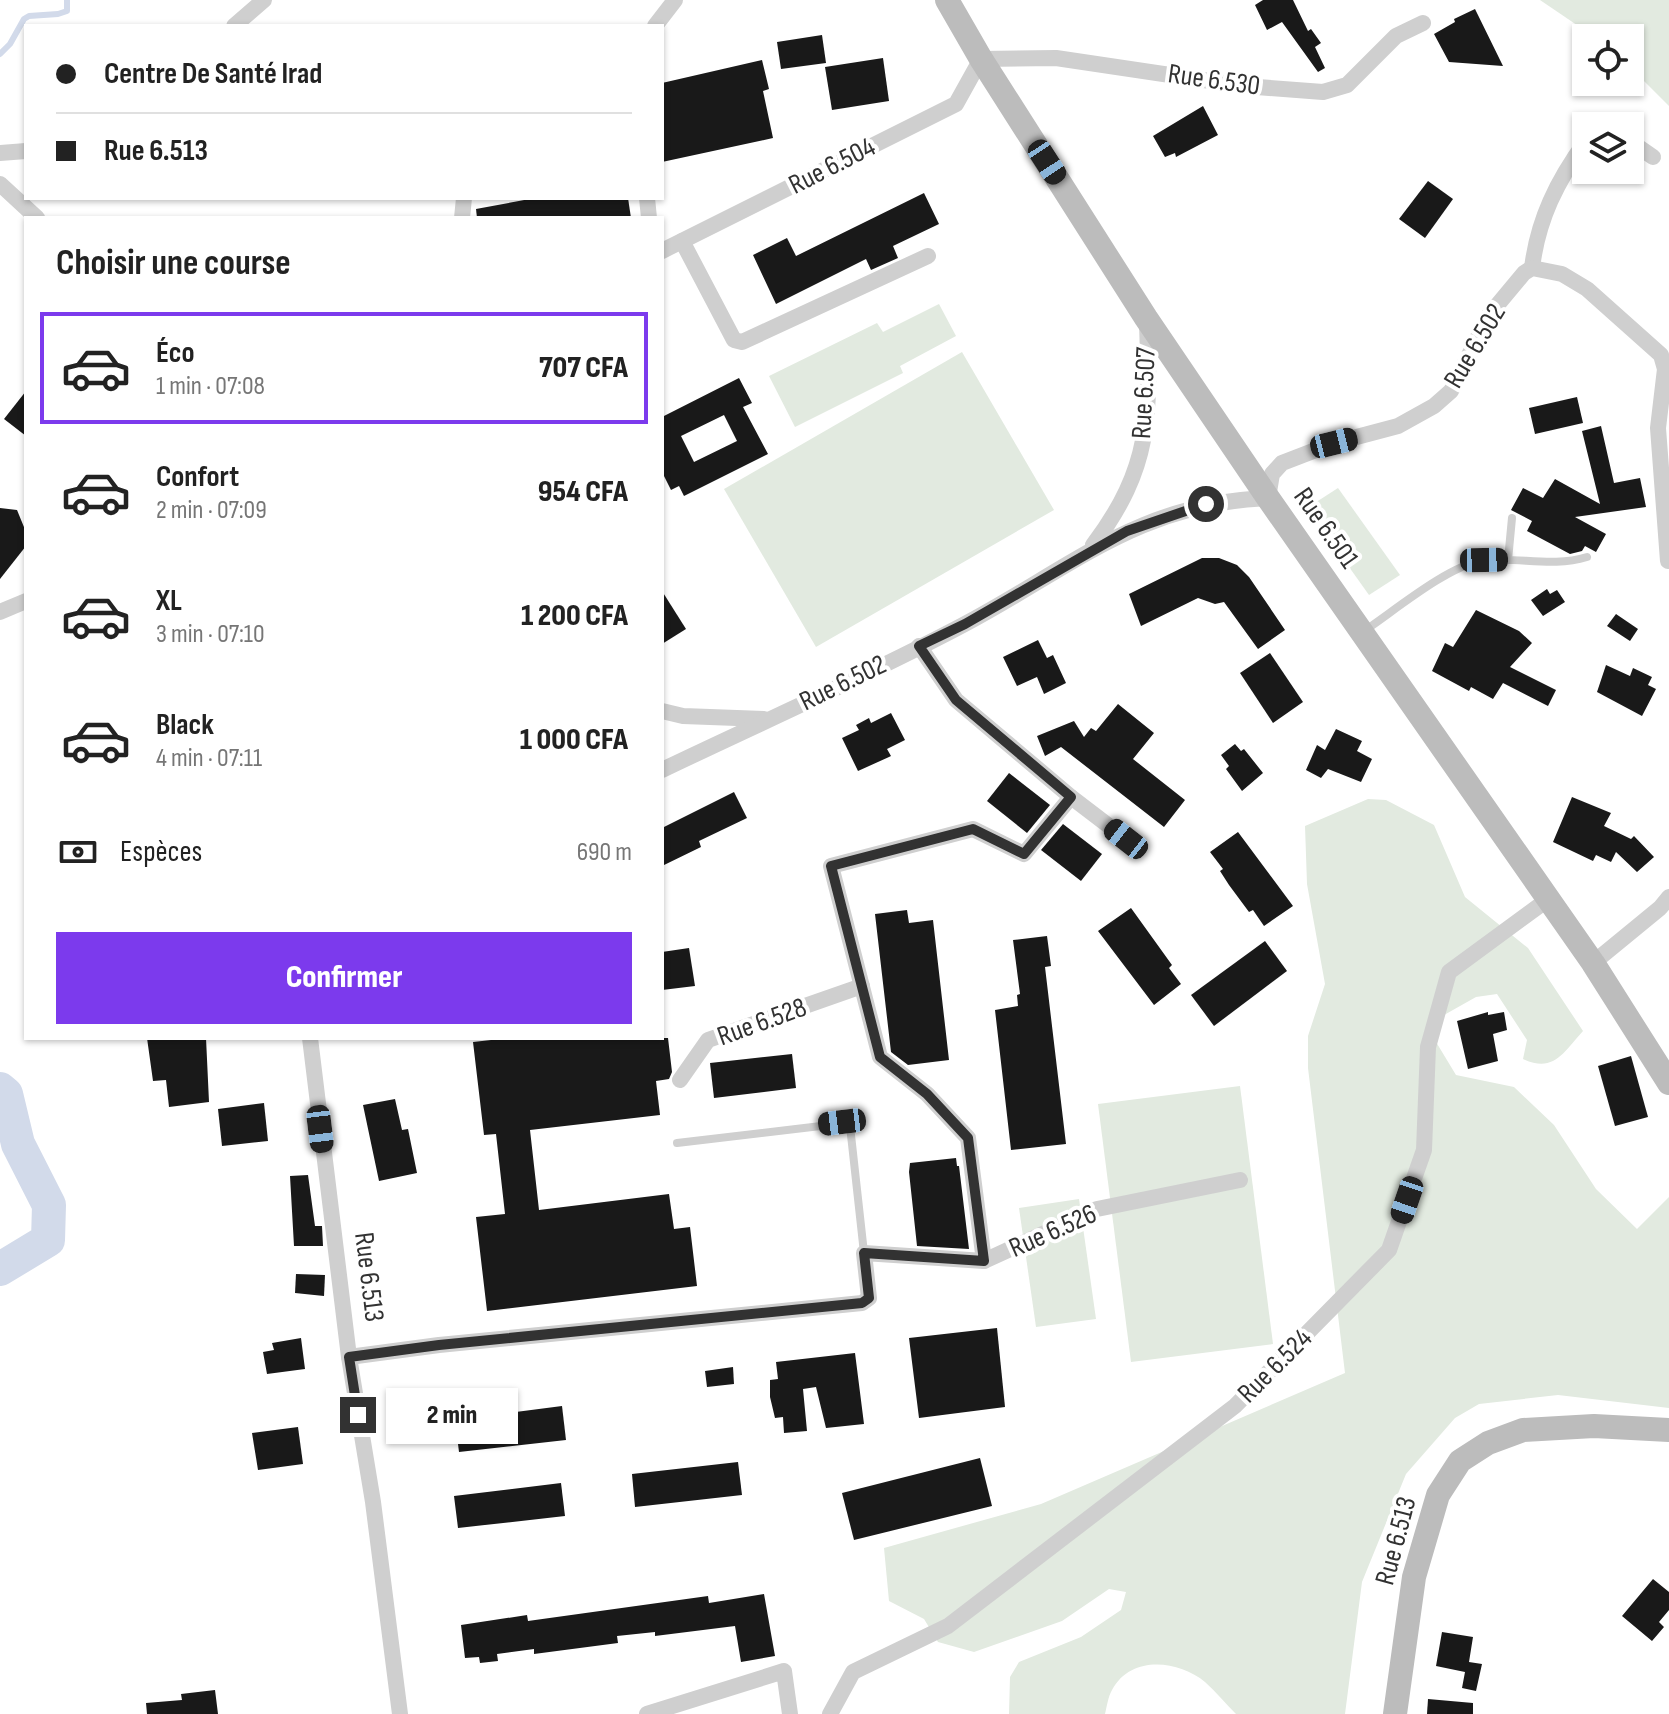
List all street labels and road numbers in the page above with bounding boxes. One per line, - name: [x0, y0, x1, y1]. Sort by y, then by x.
- street label: Rue 6.530: [1166, 57, 1262, 103]
- street label: Rue 6.504: [783, 130, 881, 202]
- street label: Rue 6.502: [1437, 298, 1513, 394]
- street label: Rue 6.507: [1125, 346, 1163, 440]
- street label: Rue 6.501: [1286, 481, 1366, 575]
- street label: Rue 6.502: [794, 648, 892, 718]
- street label: Rue 6.528: [713, 991, 811, 1053]
- street label: Rue 6.526: [1004, 1197, 1102, 1265]
- street label: Rue 6.513: [347, 1230, 391, 1324]
- street label: Rue 6.524: [1231, 1322, 1319, 1410]
- street label: Rue 6.513: [1368, 1493, 1424, 1589]

